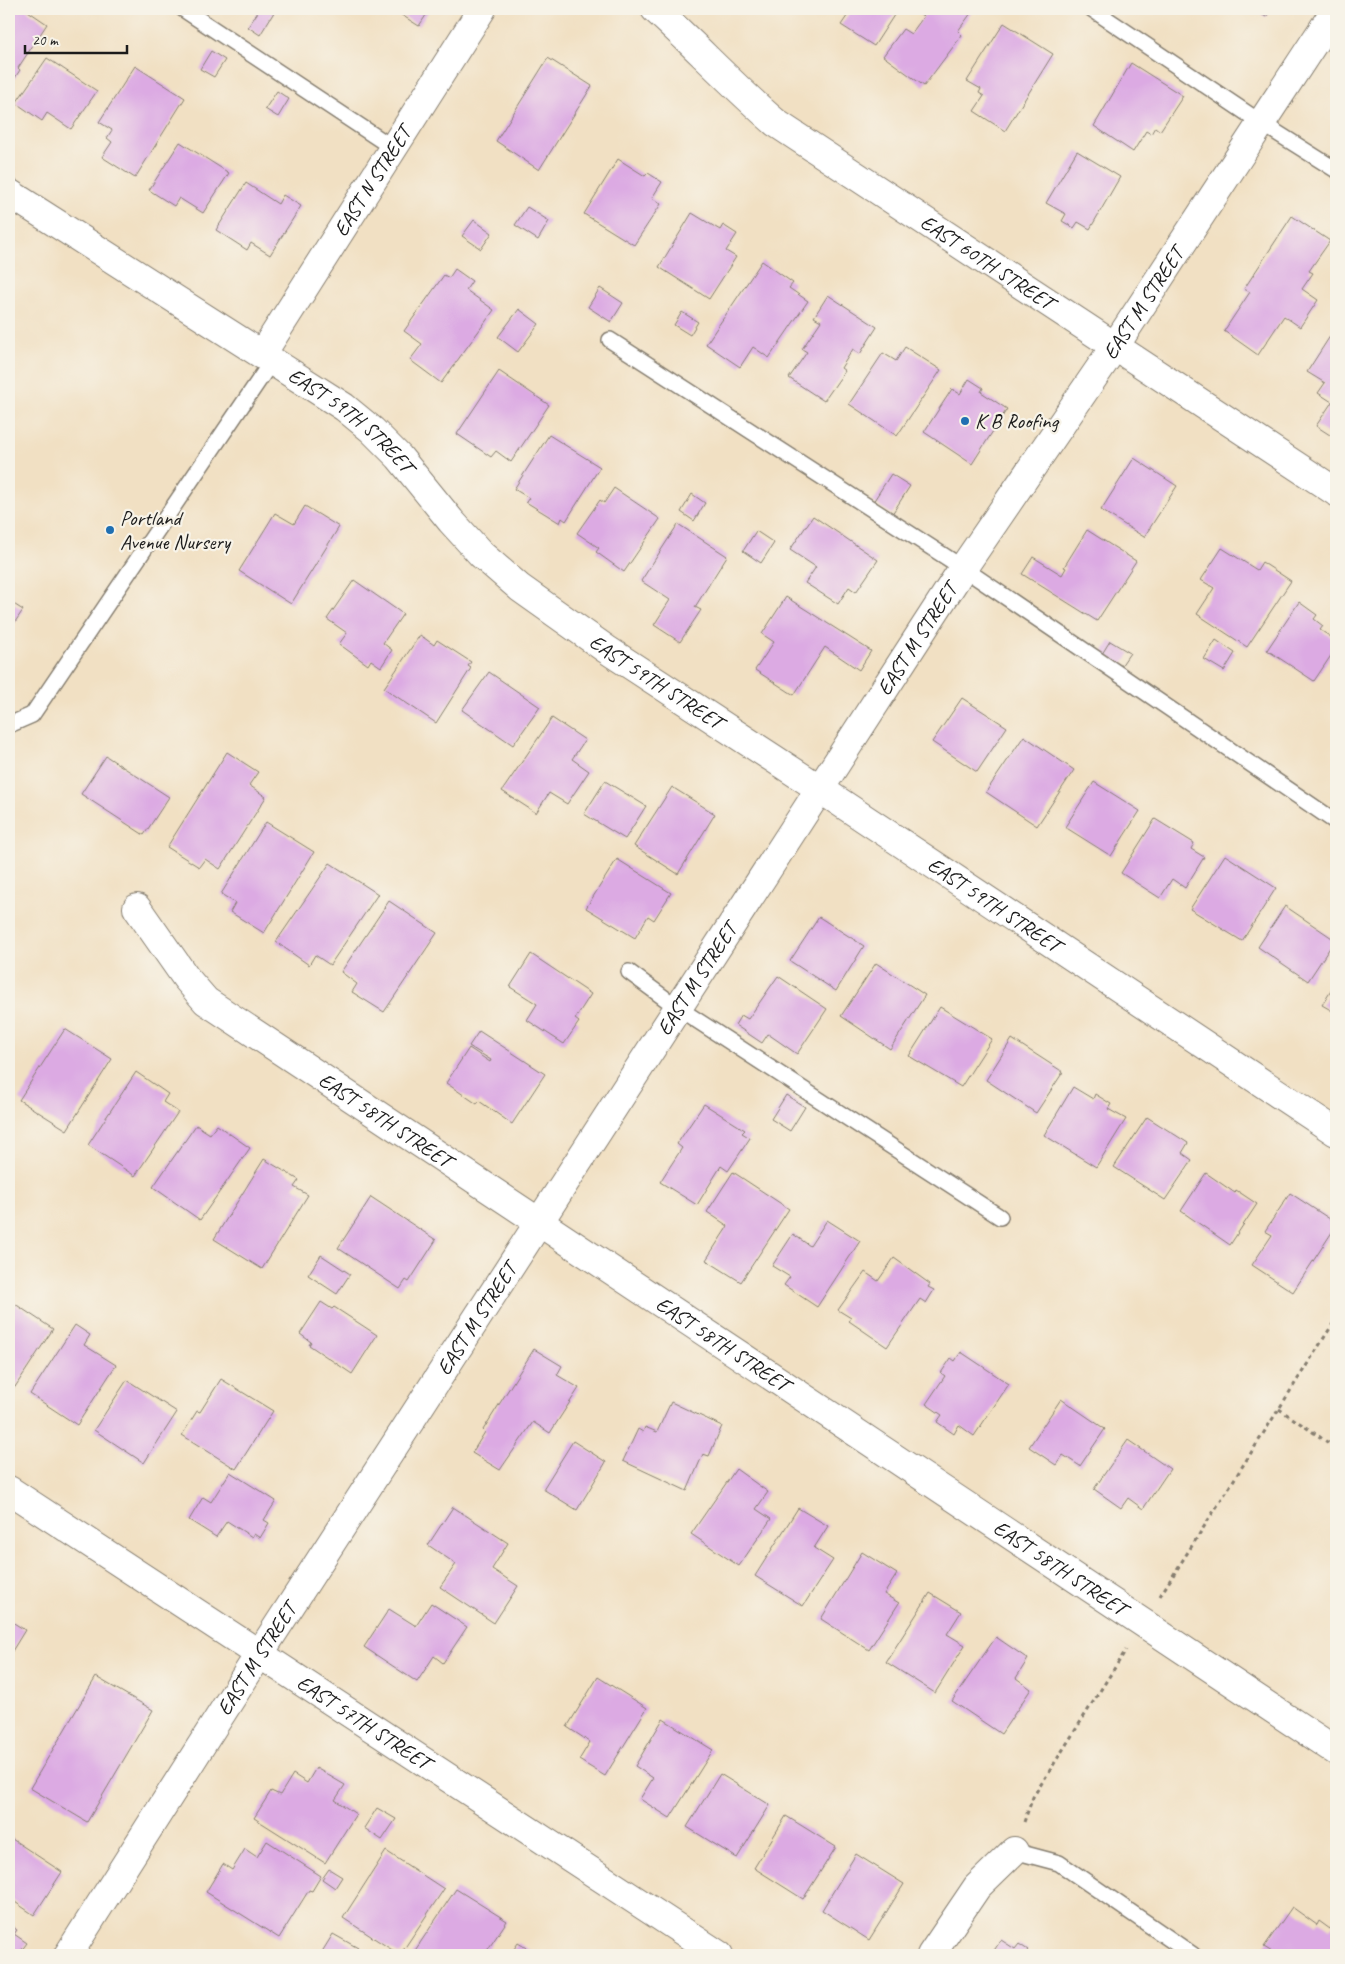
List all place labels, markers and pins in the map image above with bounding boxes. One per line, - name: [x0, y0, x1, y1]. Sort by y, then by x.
- place label: K B Roofing: [975, 408, 1060, 434]
- marker: K B Roofing: [959, 415, 971, 427]
- place label: Portland Avenue Nursery: [120, 505, 232, 555]
- marker: Portland Avenue Nursery: [104, 524, 116, 536]

